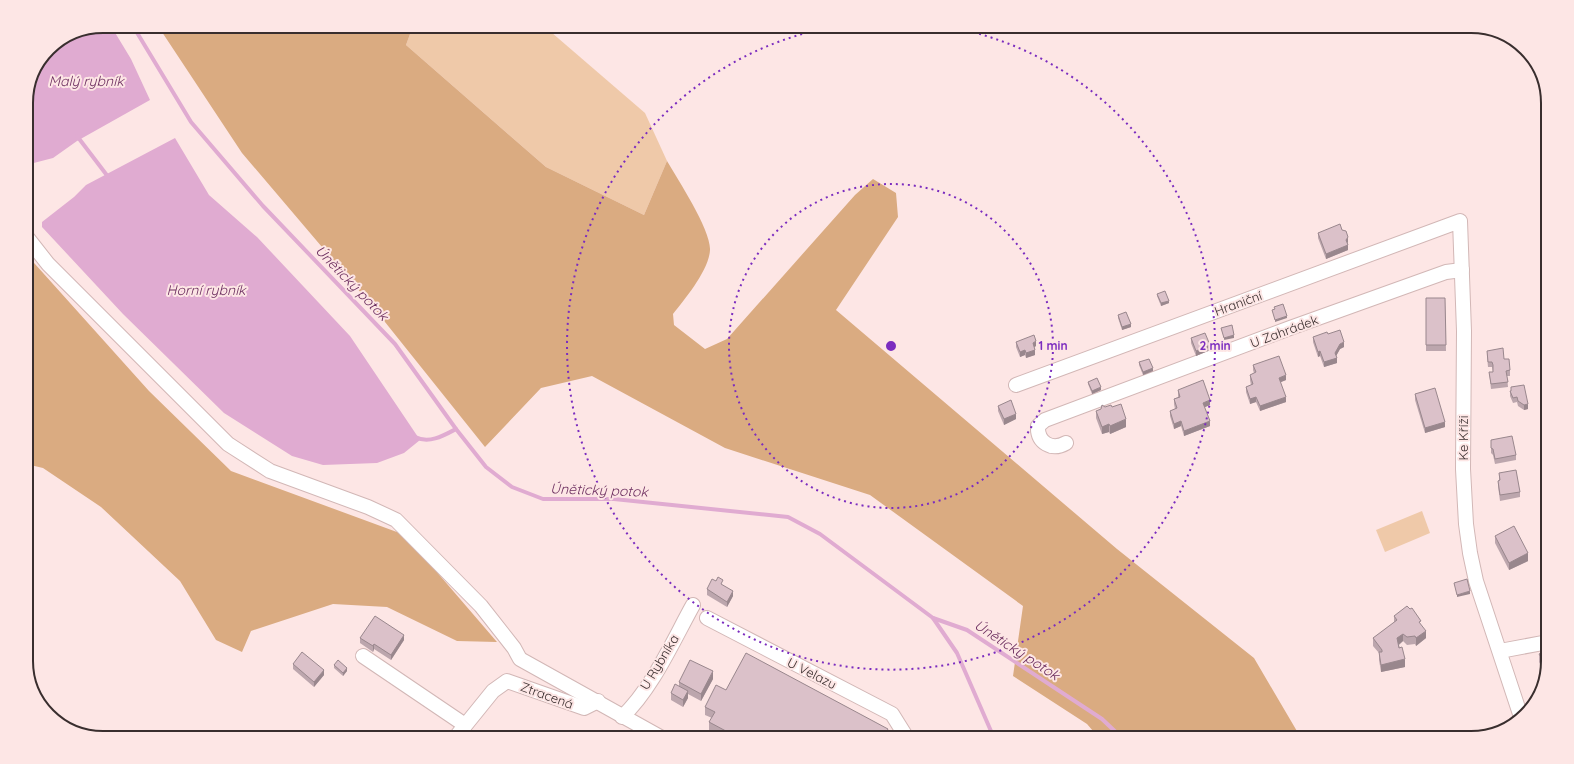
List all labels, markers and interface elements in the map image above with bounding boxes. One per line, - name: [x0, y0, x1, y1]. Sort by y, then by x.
- water label: Malý rybník: [48, 72, 125, 90]
- water label: Únětický potok: [312, 242, 393, 326]
- water label: Horní rybník: [166, 281, 247, 299]
- street label: Hraniční: [1212, 287, 1264, 319]
- street label: U Zahrádek: [1248, 311, 1320, 351]
- text: 1 min: [1038, 338, 1068, 353]
- text: 2 min: [1199, 338, 1231, 353]
- centre of rings: [884, 339, 898, 353]
- street label: Ke Kříži: [1455, 416, 1471, 460]
- water label: Únětický potok: [550, 479, 650, 501]
- water label: Únětický potok: [971, 616, 1064, 685]
- street label: U Rybníka: [636, 631, 682, 693]
- street label: U Velazu: [785, 654, 839, 692]
- street label: Ztracená: [518, 678, 576, 712]

